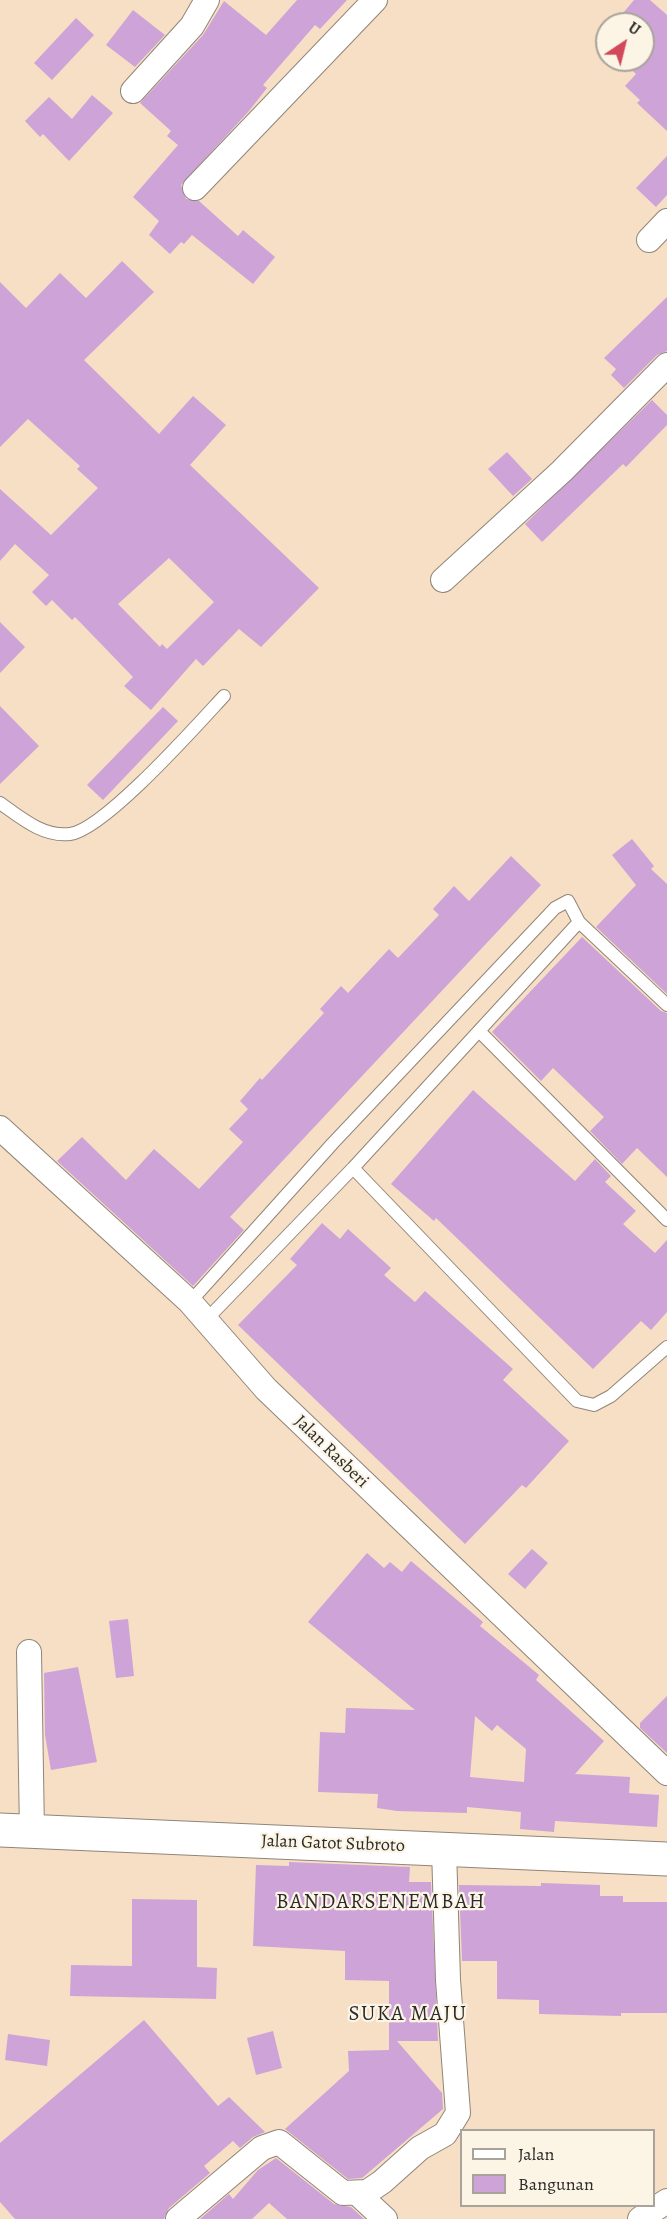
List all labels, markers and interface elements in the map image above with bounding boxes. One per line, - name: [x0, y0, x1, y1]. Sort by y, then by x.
- north arrow: [595, 12, 655, 72]
- text: U: [624, 17, 645, 41]
- street label: Jalan Rasberi: [289, 1411, 373, 1493]
- street label: Jalan Gatot Subroto: [261, 1831, 405, 1857]
- district label: BANDARSENEMBAH: [276, 1890, 486, 1916]
- district label: SUKA MAJU: [348, 2002, 468, 2028]
- legend: [460, 2129, 655, 2207]
- text: Jalan: [518, 2142, 554, 2166]
- text: Bangunan: [518, 2172, 594, 2196]

